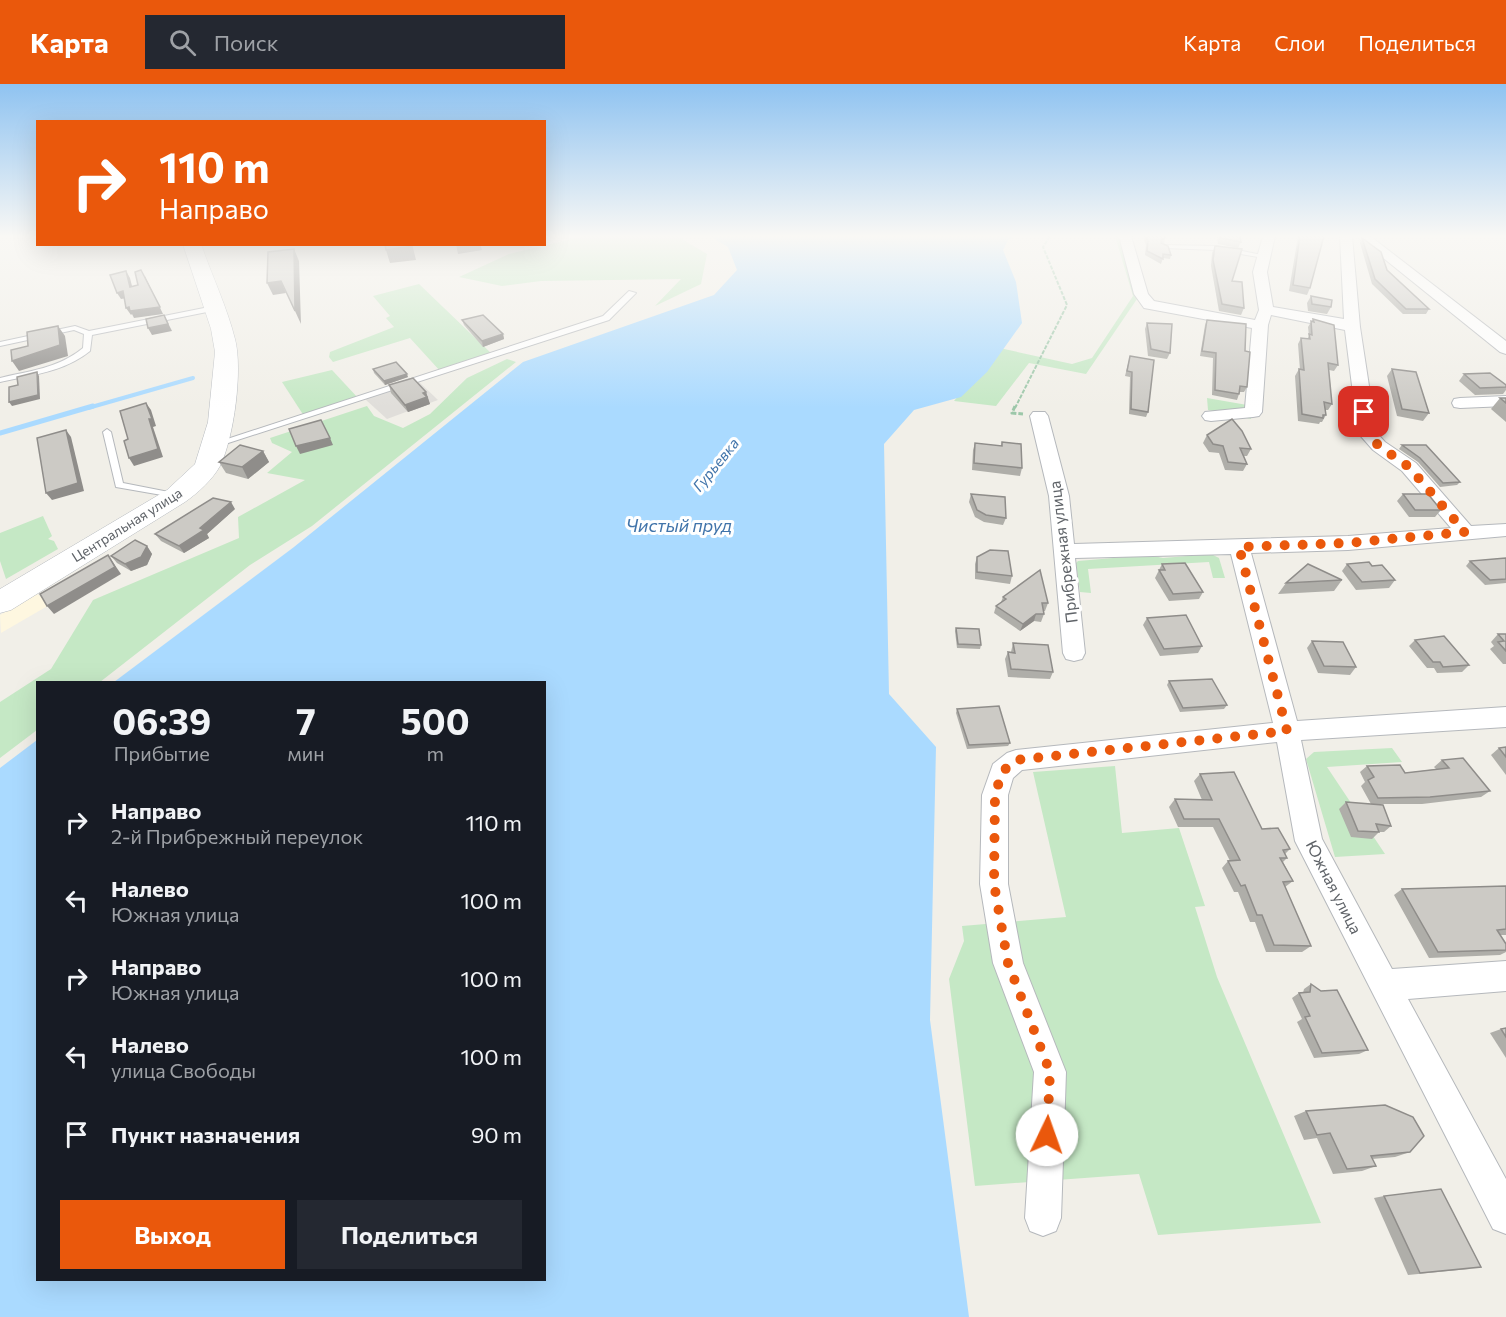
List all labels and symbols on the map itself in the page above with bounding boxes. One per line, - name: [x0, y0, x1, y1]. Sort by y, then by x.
- pin: [1338, 386, 1389, 437]
- water label: Гурьевка: [688, 434, 742, 495]
- street label: Прибрежная улица: [1044, 480, 1081, 624]
- street label: Центральная улица: [68, 484, 185, 565]
- water label: Чистый пруд: [626, 514, 732, 536]
- street label: Южная улица: [1303, 837, 1366, 937]
- position arrow: [1015, 1103, 1079, 1167]

